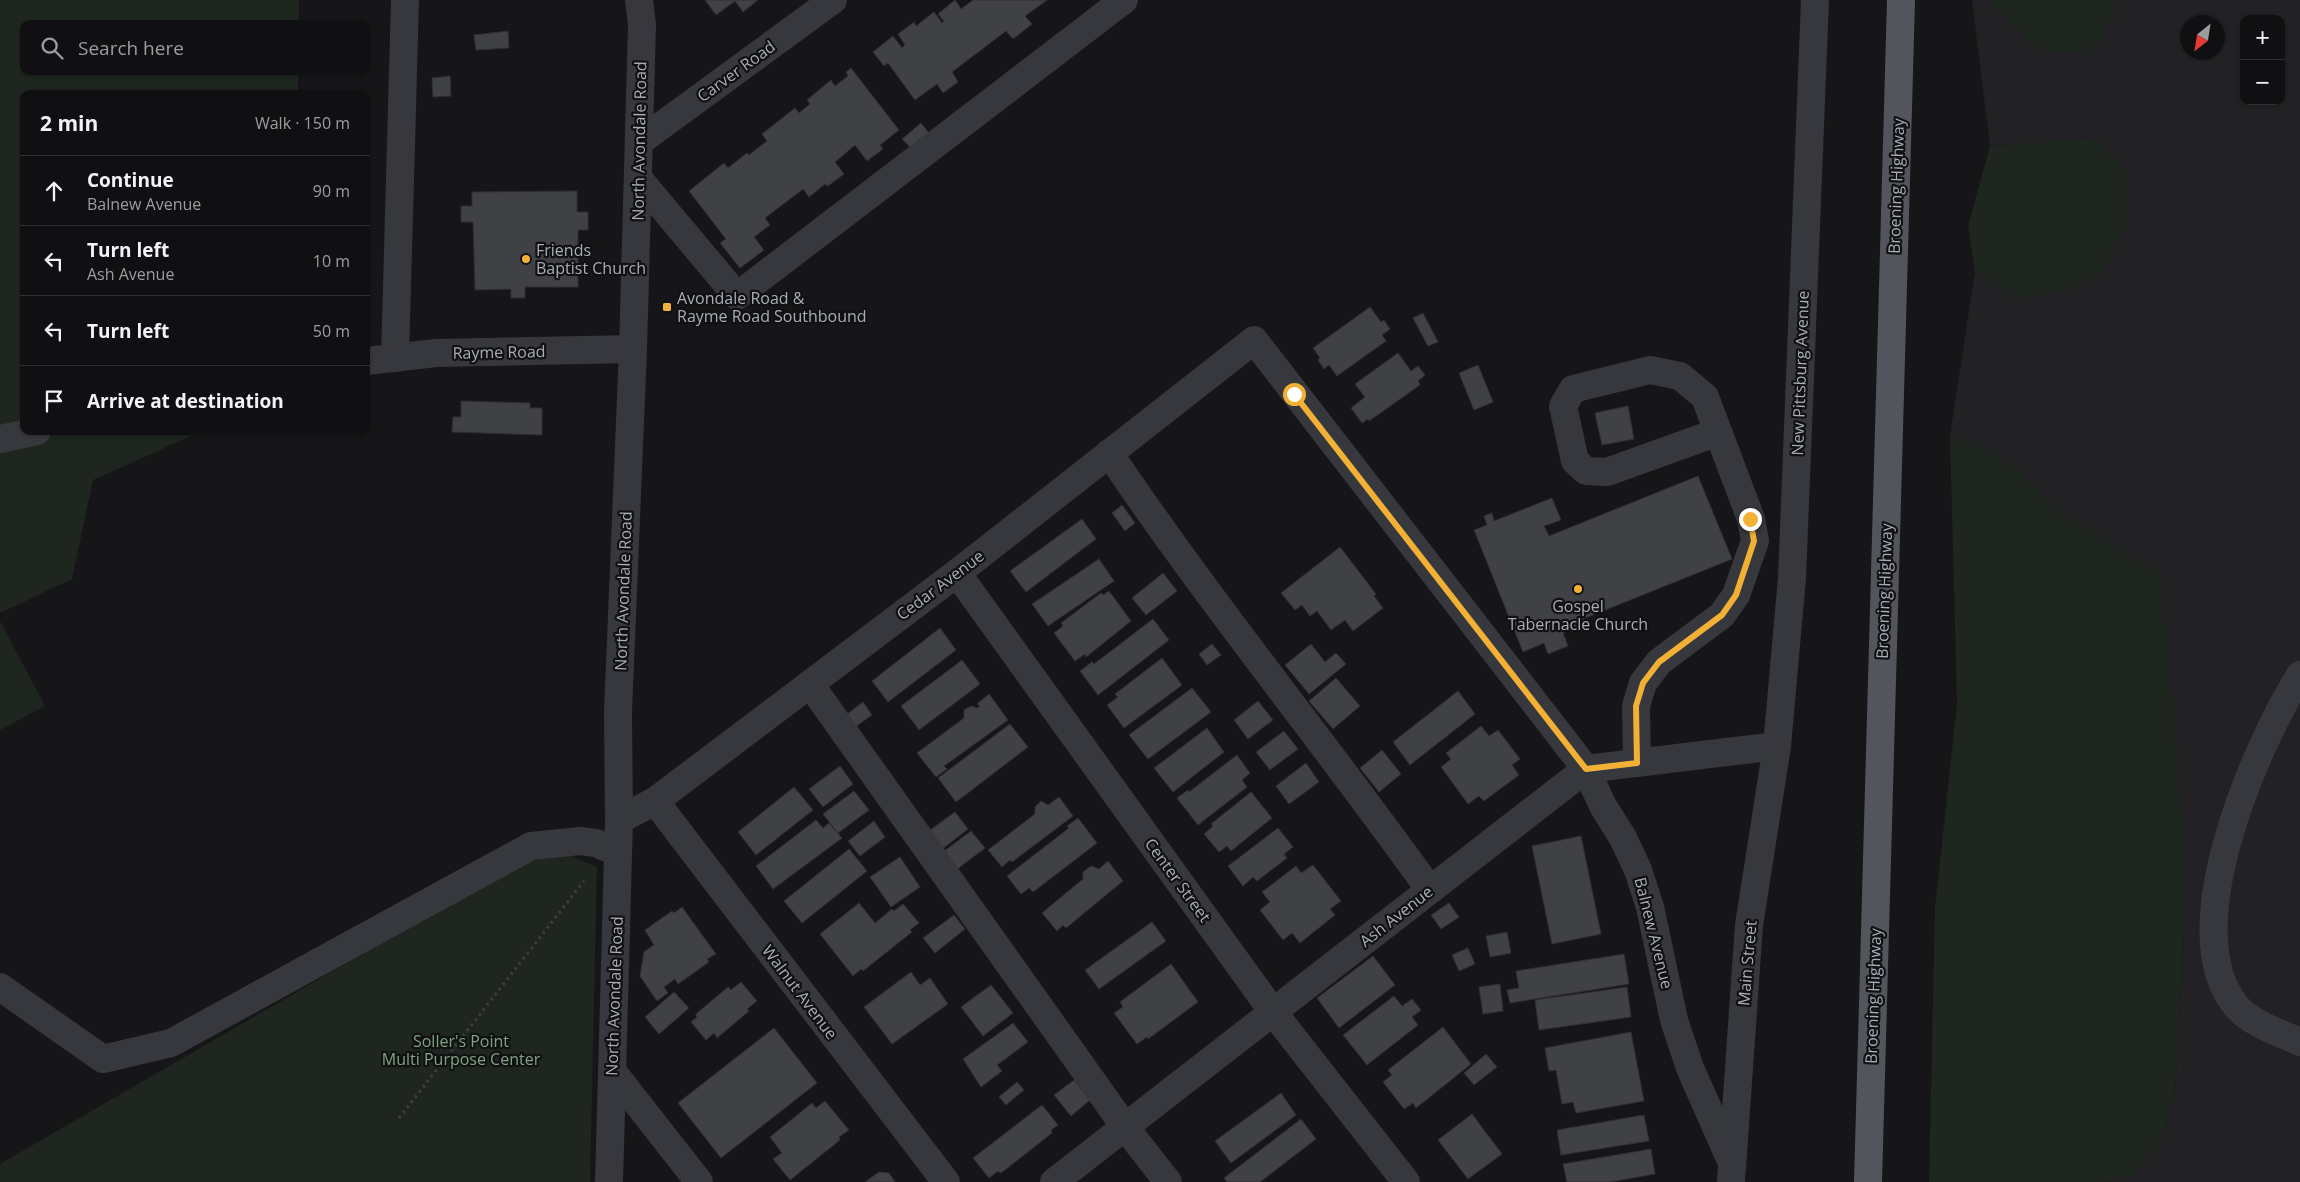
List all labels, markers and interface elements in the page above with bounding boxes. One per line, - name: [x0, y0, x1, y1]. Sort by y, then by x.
- north arrow: [2180, 15, 2225, 60]
- map controls: [2240, 15, 2285, 105]
- button: +: [2240, 15, 2285, 60]
- search box: [20, 20, 370, 75]
- icon: search: [38, 34, 66, 62]
- text: Search here: [78, 35, 184, 61]
- street label: Carver Road: [693, 35, 779, 107]
- button: −: [2240, 60, 2285, 105]
- street label: North Avondale Road: [627, 61, 651, 221]
- text: 2 min: [40, 109, 98, 137]
- text: Walk · 150 m: [255, 112, 350, 134]
- street label: Broening Highway: [1883, 117, 1909, 254]
- text: Continue: [87, 167, 174, 193]
- icon: ahead: [40, 177, 68, 205]
- text: 90 m: [313, 180, 350, 202]
- text: Balnew Avenue: [87, 193, 201, 215]
- text: Turn left: [87, 237, 169, 263]
- place label: Friends Baptist Church: [536, 239, 646, 279]
- icon: left: [40, 247, 68, 275]
- text: 10 m: [313, 250, 350, 272]
- marker: Friends Baptist Church: [520, 253, 532, 265]
- text: Ash Avenue: [87, 263, 174, 285]
- place label: Avondale Road & Rayme Road Southbound: [677, 287, 867, 327]
- street label: New Pittsburg Avenue: [1786, 290, 1814, 456]
- marker: Avondale Road & Rayme Road Southbound: [661, 301, 673, 313]
- icon: left: [40, 317, 68, 345]
- text: Turn left: [87, 318, 169, 344]
- text: 50 m: [313, 320, 350, 342]
- street label: Rayme Road: [452, 340, 546, 364]
- route start: [1283, 383, 1306, 406]
- icon: arrive: [40, 387, 68, 415]
- text: Arrive at destination: [87, 388, 284, 414]
- route end: [1739, 508, 1762, 531]
- street label: North Avondale Road: [609, 511, 637, 671]
- street label: Broening Highway: [1871, 522, 1897, 659]
- street label: Cedar Avenue: [892, 545, 988, 625]
- marker: Gospel Tabernacle Church: [1572, 583, 1584, 595]
- place label: Gospel Tabernacle Church: [1508, 595, 1648, 635]
- street label: Center Street: [1140, 834, 1216, 927]
- street label: Balnew Avenue: [1629, 875, 1679, 991]
- street label: Ash Avenue: [1355, 880, 1437, 952]
- street label: North Avondale Road: [600, 916, 628, 1076]
- street label: Main Street: [1732, 919, 1762, 1007]
- street label: Broening Highway: [1860, 927, 1886, 1064]
- street label: Walnut Avenue: [757, 940, 843, 1044]
- park label: Soller's Point Multi Purpose Center: [382, 1030, 541, 1070]

